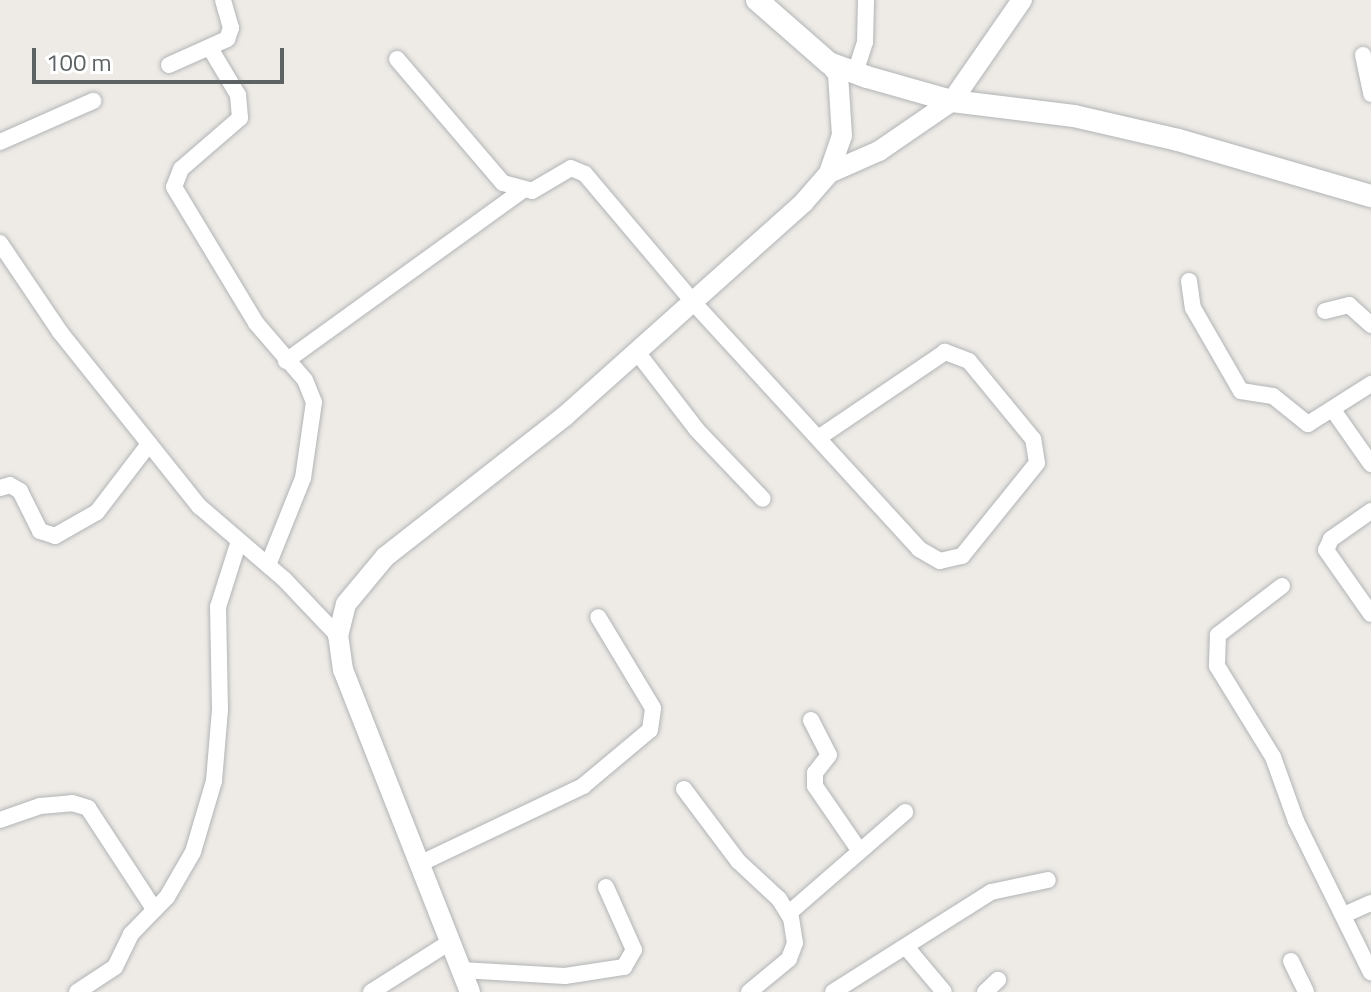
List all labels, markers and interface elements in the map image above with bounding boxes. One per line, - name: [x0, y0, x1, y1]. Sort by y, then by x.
- scale bar: [36, 32, 288, 82]
- text: 100 m: [46, 44, 112, 80]

